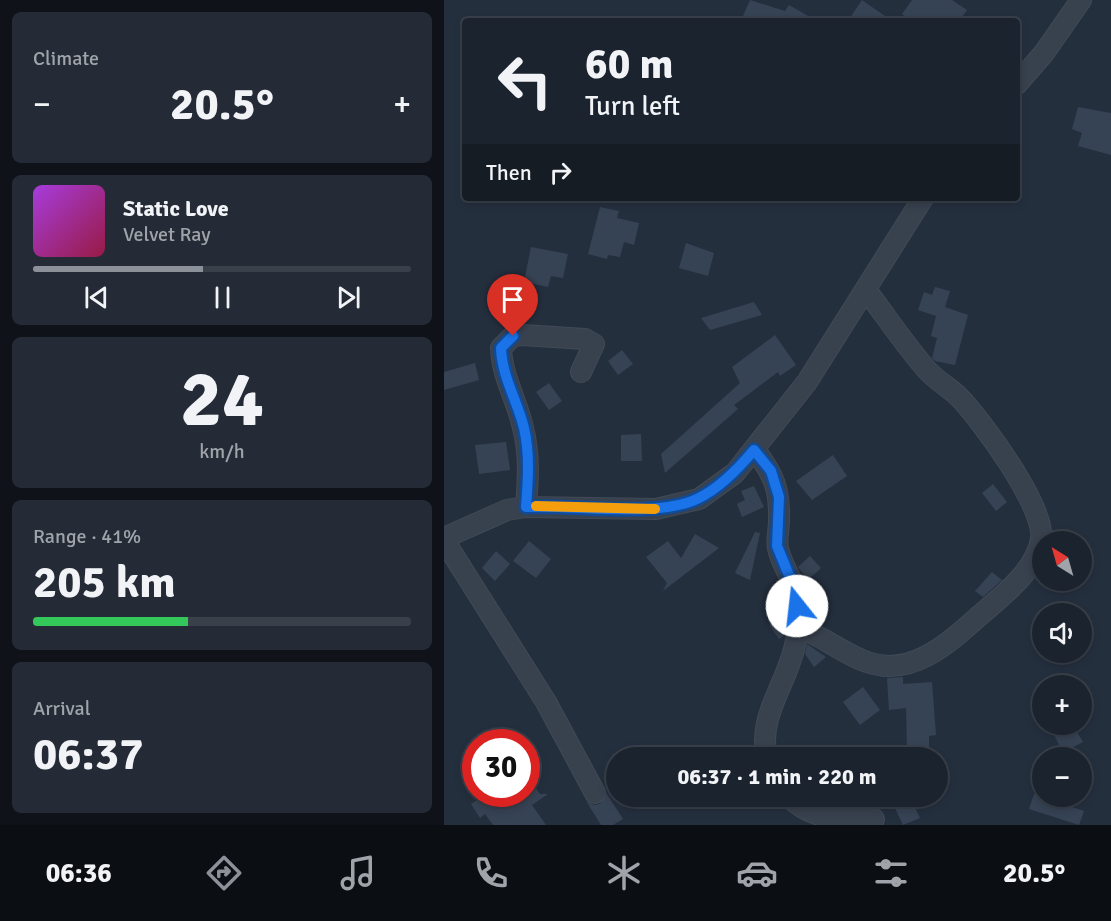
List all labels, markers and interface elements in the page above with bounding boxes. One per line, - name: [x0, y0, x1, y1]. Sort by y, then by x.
- text: 60 m: [585, 39, 674, 90]
- icon: left: [486, 42, 564, 120]
- text: Climate: [33, 46, 99, 71]
- text: 20.5°: [170, 77, 274, 132]
- text: −: [33, 84, 51, 125]
- text: +: [393, 84, 411, 125]
- text: Turn left: [585, 90, 680, 123]
- icon: right: [544, 156, 577, 189]
- text: Then: [486, 159, 532, 186]
- text: Static Love: [123, 195, 229, 222]
- text: Velvet Ray: [123, 222, 211, 247]
- pin: [487, 274, 538, 336]
- icon: previous: [80, 281, 113, 314]
- icon: pause: [206, 281, 239, 314]
- icon: next: [332, 281, 365, 314]
- icon: arrive: [496, 283, 529, 316]
- text: 24: [180, 352, 264, 448]
- text: km/h: [199, 439, 245, 464]
- text: Range · 41%: [33, 524, 141, 549]
- north arrow: [1032, 531, 1092, 591]
- map controls: [1032, 531, 1092, 807]
- text: 205 km: [33, 555, 176, 610]
- position arrow: [765, 574, 829, 638]
- button: sound: [1032, 603, 1092, 663]
- button: +: [1032, 675, 1092, 735]
- text: Arrival: [33, 696, 91, 721]
- text: 06:37: [33, 727, 143, 782]
- speed limit sign: 30: [462, 729, 540, 807]
- button: −: [1032, 747, 1092, 807]
- text: 06:37 · 1 min · 220 m: [677, 763, 877, 790]
- icon: directions: [203, 852, 245, 894]
- icon: music: [337, 852, 379, 894]
- icon: phone: [470, 852, 512, 894]
- icon: climate: [603, 852, 645, 894]
- icon: car: [736, 852, 778, 894]
- icon: filters: [870, 852, 912, 894]
- text: 06:36: [46, 857, 112, 890]
- text: 20.5°: [1003, 857, 1065, 890]

